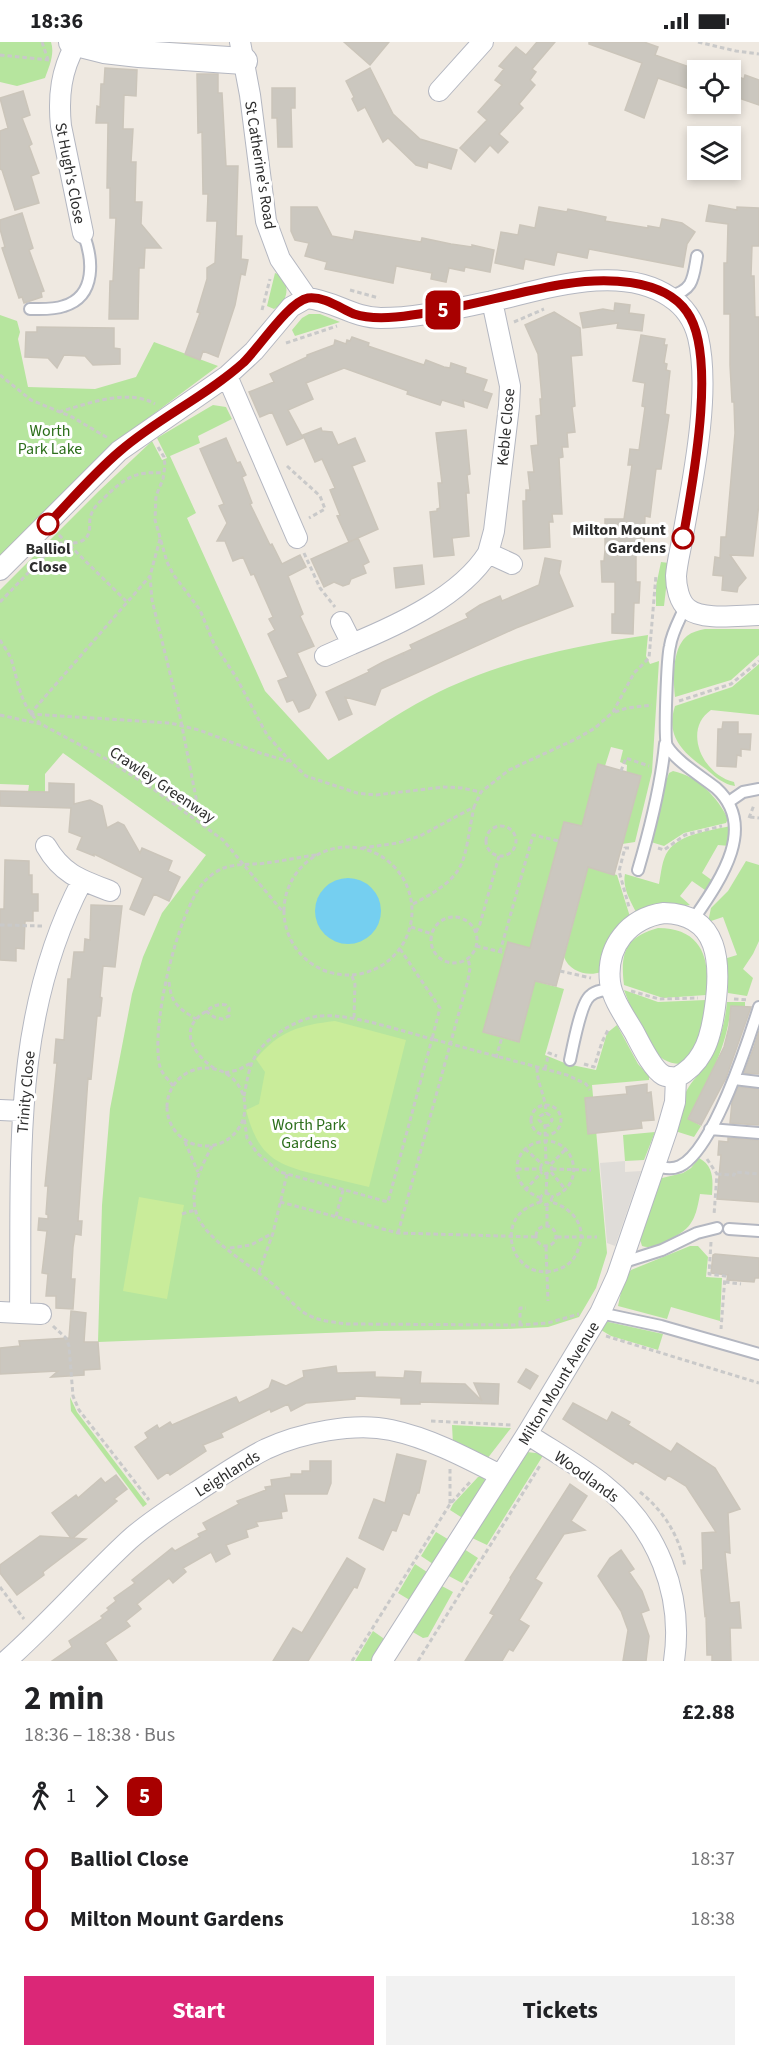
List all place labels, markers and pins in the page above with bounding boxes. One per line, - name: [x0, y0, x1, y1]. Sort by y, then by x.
- marker: Balliol Close: [37, 513, 59, 535]
- place label: Milton Mount Gardens: [572, 519, 666, 559]
- marker: Milton Mount Gardens: [672, 527, 694, 549]
- place label: Balliol Close: [25, 538, 71, 578]

